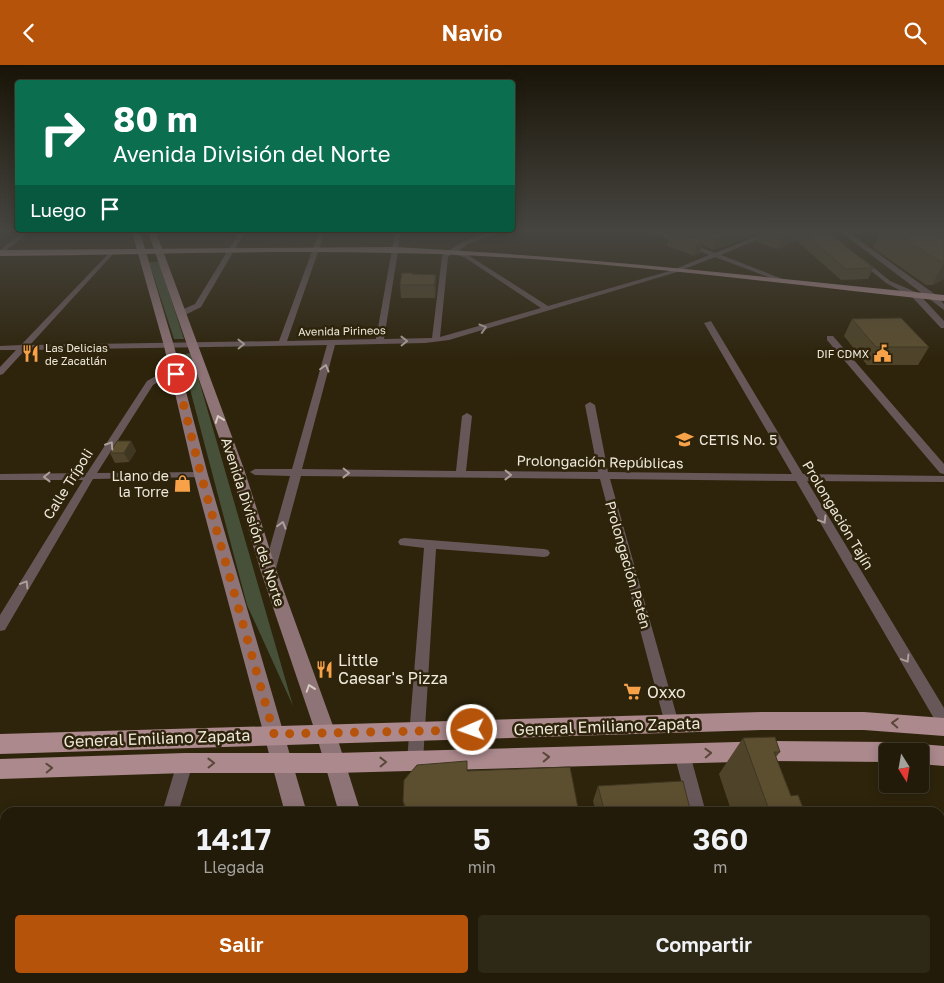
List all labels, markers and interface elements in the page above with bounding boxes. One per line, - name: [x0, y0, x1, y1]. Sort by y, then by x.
- icon: back: [15, 19, 43, 47]
- text: Navio: [441, 19, 503, 46]
- icon: search: [901, 19, 929, 47]
- text: 80 m: [113, 98, 198, 140]
- icon: right: [30, 100, 95, 165]
- text: Avenida División del Norte: [113, 140, 391, 167]
- icon: arrive: [96, 195, 124, 223]
- text: Luego: [30, 198, 86, 221]
- street label: Avenida Pirineos: [298, 323, 386, 338]
- one-way arrow: [479, 324, 487, 334]
- one-way arrow: [400, 336, 408, 346]
- one-way arrow: [237, 339, 245, 350]
- place label: Las Delicias de Zacatlán: [45, 341, 108, 367]
- restaurant icon: Las Delicias de Zacatlán: [21, 344, 41, 364]
- public building icon: DIF CDMX: [873, 344, 893, 364]
- place label: DIF CDMX: [817, 347, 869, 360]
- pin: [155, 353, 197, 395]
- icon: arrive: [162, 360, 190, 388]
- one-way arrow: [319, 365, 329, 373]
- one-way arrow: [215, 415, 225, 423]
- school or university icon: CETIS No. 5: [675, 430, 695, 450]
- place label: CETIS No. 5: [699, 431, 777, 448]
- street label: Avenida División del Norte: [218, 435, 289, 608]
- one-way arrow: [103, 442, 113, 451]
- street label: Calle Trípoli: [39, 445, 96, 522]
- street label: Prolongación Repúblicas: [516, 452, 684, 471]
- street label: Prolongación Tajín: [799, 457, 878, 572]
- place label: Llano de la Torre: [112, 467, 169, 500]
- one-way arrow: [342, 468, 350, 478]
- one-way arrow: [505, 470, 513, 480]
- one-way arrow: [43, 472, 51, 482]
- shop icon: Llano de la Torre: [173, 474, 193, 494]
- street label: Prolongación Petén: [602, 499, 655, 631]
- one-way arrow: [816, 514, 826, 523]
- one-way arrow: [277, 522, 287, 530]
- one-way arrow: [19, 580, 29, 589]
- place label: Little Caesar's Pizza: [338, 650, 448, 688]
- one-way arrow: [900, 654, 910, 663]
- restaurant icon: Little Caesar's Pizza: [314, 659, 334, 679]
- supermarket icon: Oxxo: [623, 682, 643, 702]
- place label: Oxxo: [647, 682, 686, 702]
- one-way arrow: [306, 685, 316, 693]
- position arrow: [445, 703, 497, 755]
- street label: General Emiliano Zapata: [513, 713, 701, 739]
- one-way arrow: [891, 717, 899, 728]
- street label: General Emiliano Zapata: [63, 725, 251, 751]
- north arrow: [879, 743, 929, 793]
- map controls: [879, 743, 929, 793]
- one-way arrow: [705, 748, 713, 758]
- one-way arrow: [542, 752, 550, 763]
- one-way arrow: [380, 757, 388, 767]
- one-way arrow: [208, 758, 215, 768]
- one-way arrow: [45, 762, 53, 773]
- text: 14:17: [197, 821, 271, 857]
- text: 5: [473, 821, 491, 857]
- text: 360: [692, 821, 748, 857]
- text: Llegada: [203, 857, 264, 877]
- text: min: [468, 857, 496, 877]
- text: m: [713, 857, 728, 877]
- button: Salir: [15, 915, 468, 973]
- button: Compartir: [478, 915, 930, 973]

